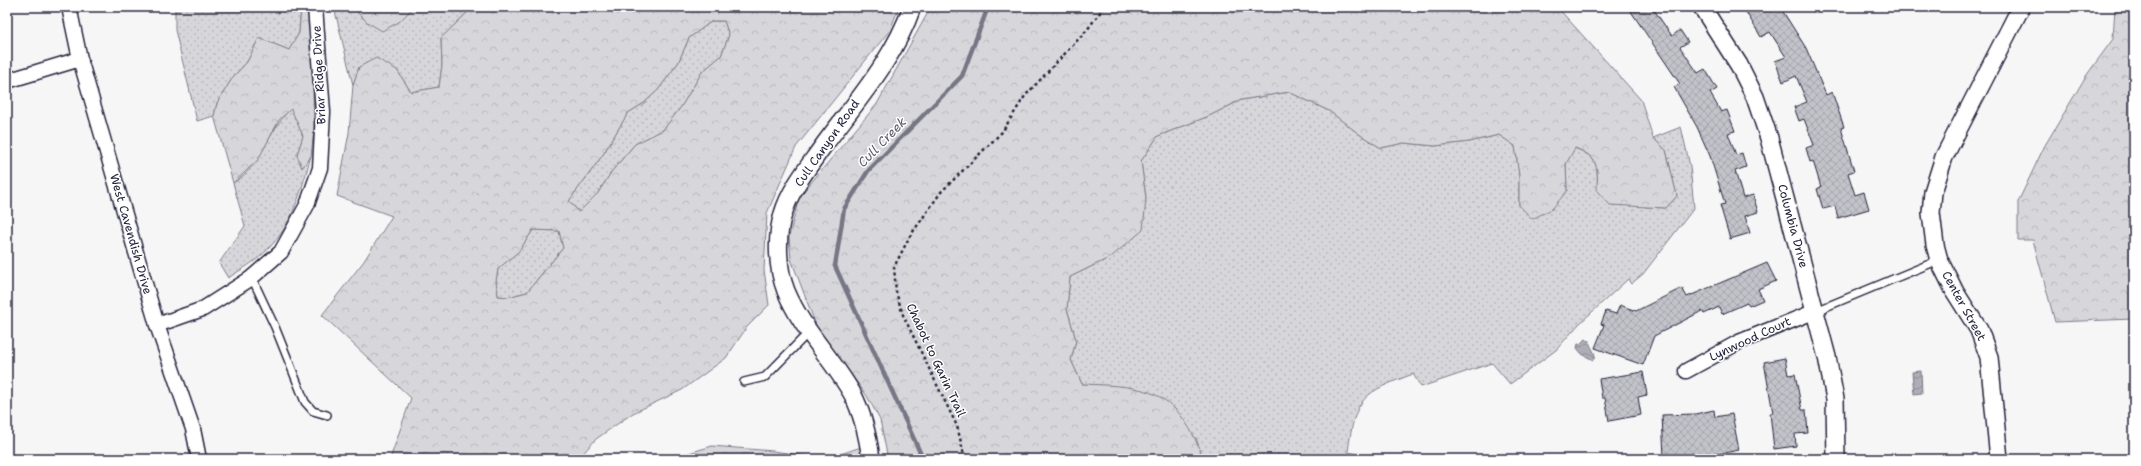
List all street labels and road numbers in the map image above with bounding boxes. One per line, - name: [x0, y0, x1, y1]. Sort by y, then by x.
- street label: Briar Ridge Drive: [308, 25, 330, 125]
- street label: Cull Canyon Road: [791, 96, 863, 190]
- street label: West Cavendish Drive: [106, 172, 156, 296]
- street label: Columbia Drive: [1774, 182, 1812, 270]
- street label: Center Street: [1938, 268, 1990, 344]
- street label: Chabot to Garin Trail: [903, 301, 970, 420]
- street label: Lynwood Court: [1707, 313, 1793, 365]

